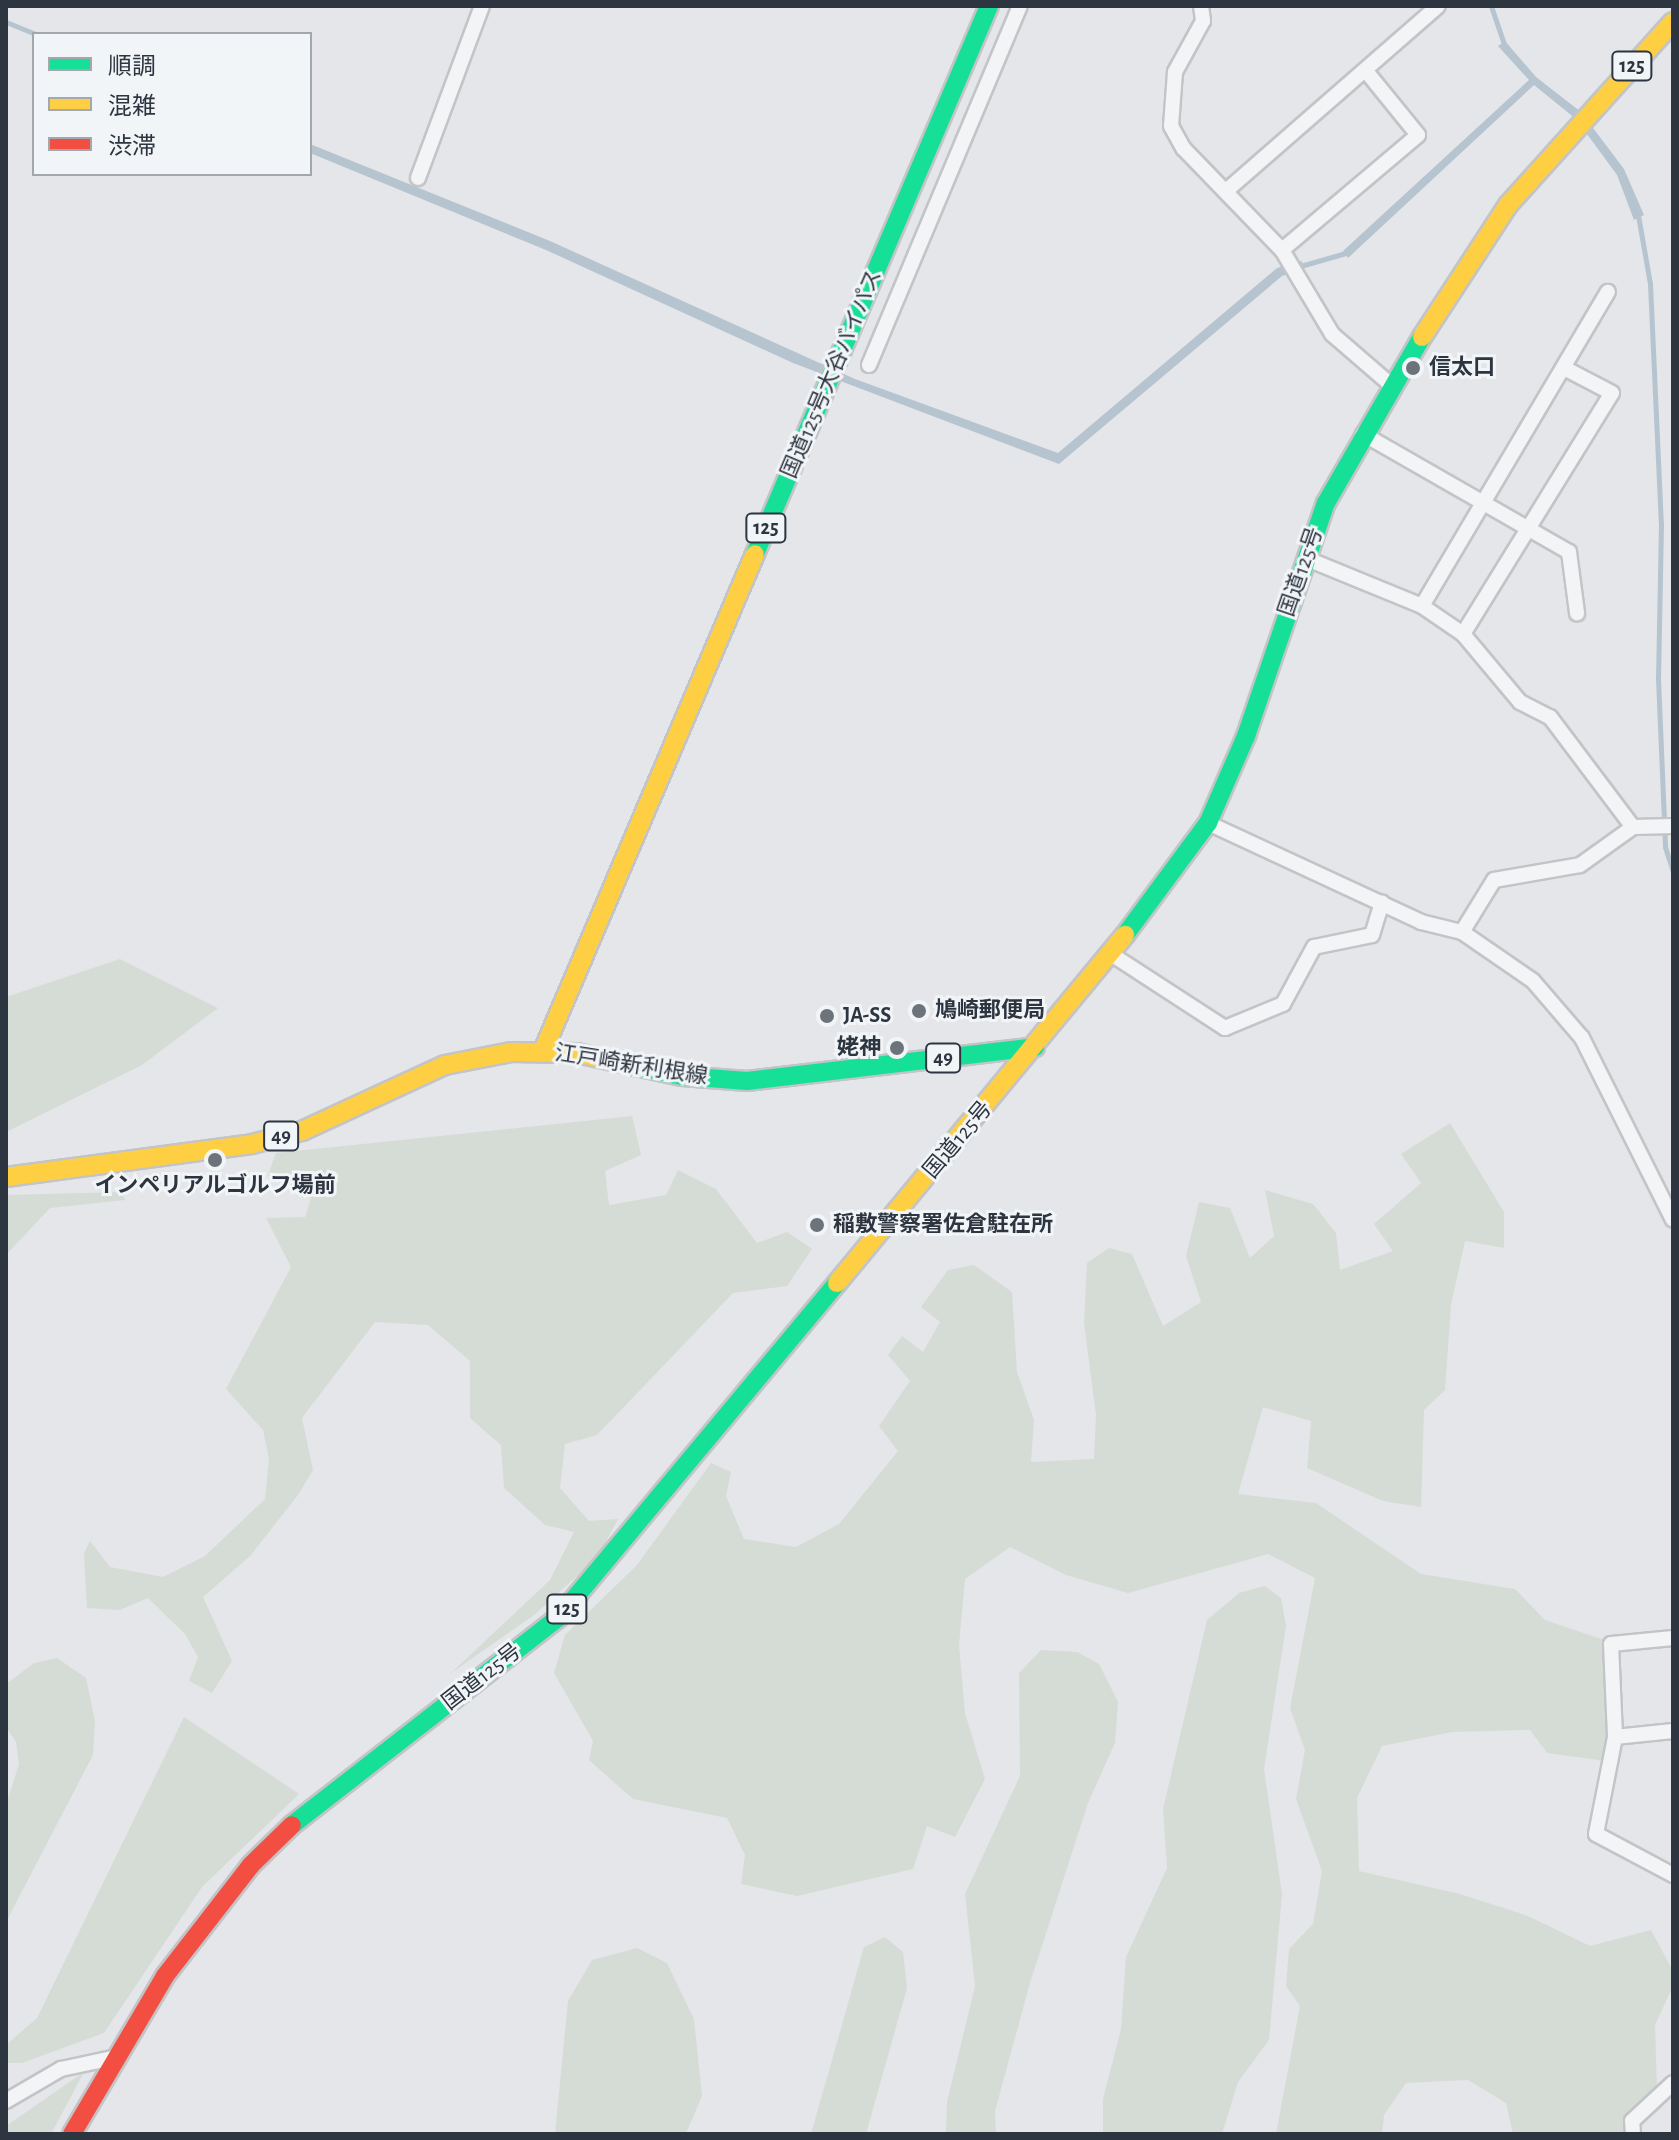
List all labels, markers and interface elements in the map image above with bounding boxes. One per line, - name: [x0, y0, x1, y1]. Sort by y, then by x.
- legend: [32, 32, 312, 176]
- road number: 125: [1610, 50, 1654, 82]
- text: 順調: [108, 55, 156, 79]
- text: 混雑: [108, 95, 156, 119]
- text: 渋滞: [108, 135, 156, 159]
- street label: 国道125号大谷バイパス: [776, 265, 888, 483]
- place label: 信太口: [1429, 355, 1495, 381]
- marker: 信太口: [1404, 359, 1422, 377]
- road number: 125: [744, 512, 788, 544]
- street label: 国道125号: [1273, 524, 1329, 620]
- place label: 鳩崎郵便局: [935, 998, 1045, 1024]
- marker: 鳩崎郵便局: [910, 1002, 928, 1020]
- place label: JA-SS: [843, 1003, 891, 1029]
- marker: JA-SS: [818, 1007, 836, 1025]
- place label: 姥神: [837, 1035, 881, 1061]
- marker: 姥神: [888, 1039, 906, 1057]
- street label: 江戸崎新利根線: [553, 1040, 709, 1090]
- road number: 49: [925, 1042, 961, 1074]
- street label: 国道125号: [918, 1096, 998, 1184]
- road number: 49: [263, 1120, 299, 1152]
- marker: インペリアルゴルフ場前: [206, 1151, 224, 1169]
- place label: インペリアルゴルフ場前: [94, 1173, 336, 1199]
- place label: 稲敷警察署佐倉駐在所: [833, 1212, 1053, 1238]
- marker: 稲敷警察署佐倉駐在所: [808, 1216, 826, 1234]
- road number: 125: [545, 1593, 589, 1625]
- street label: 国道125号: [437, 1638, 527, 1716]

